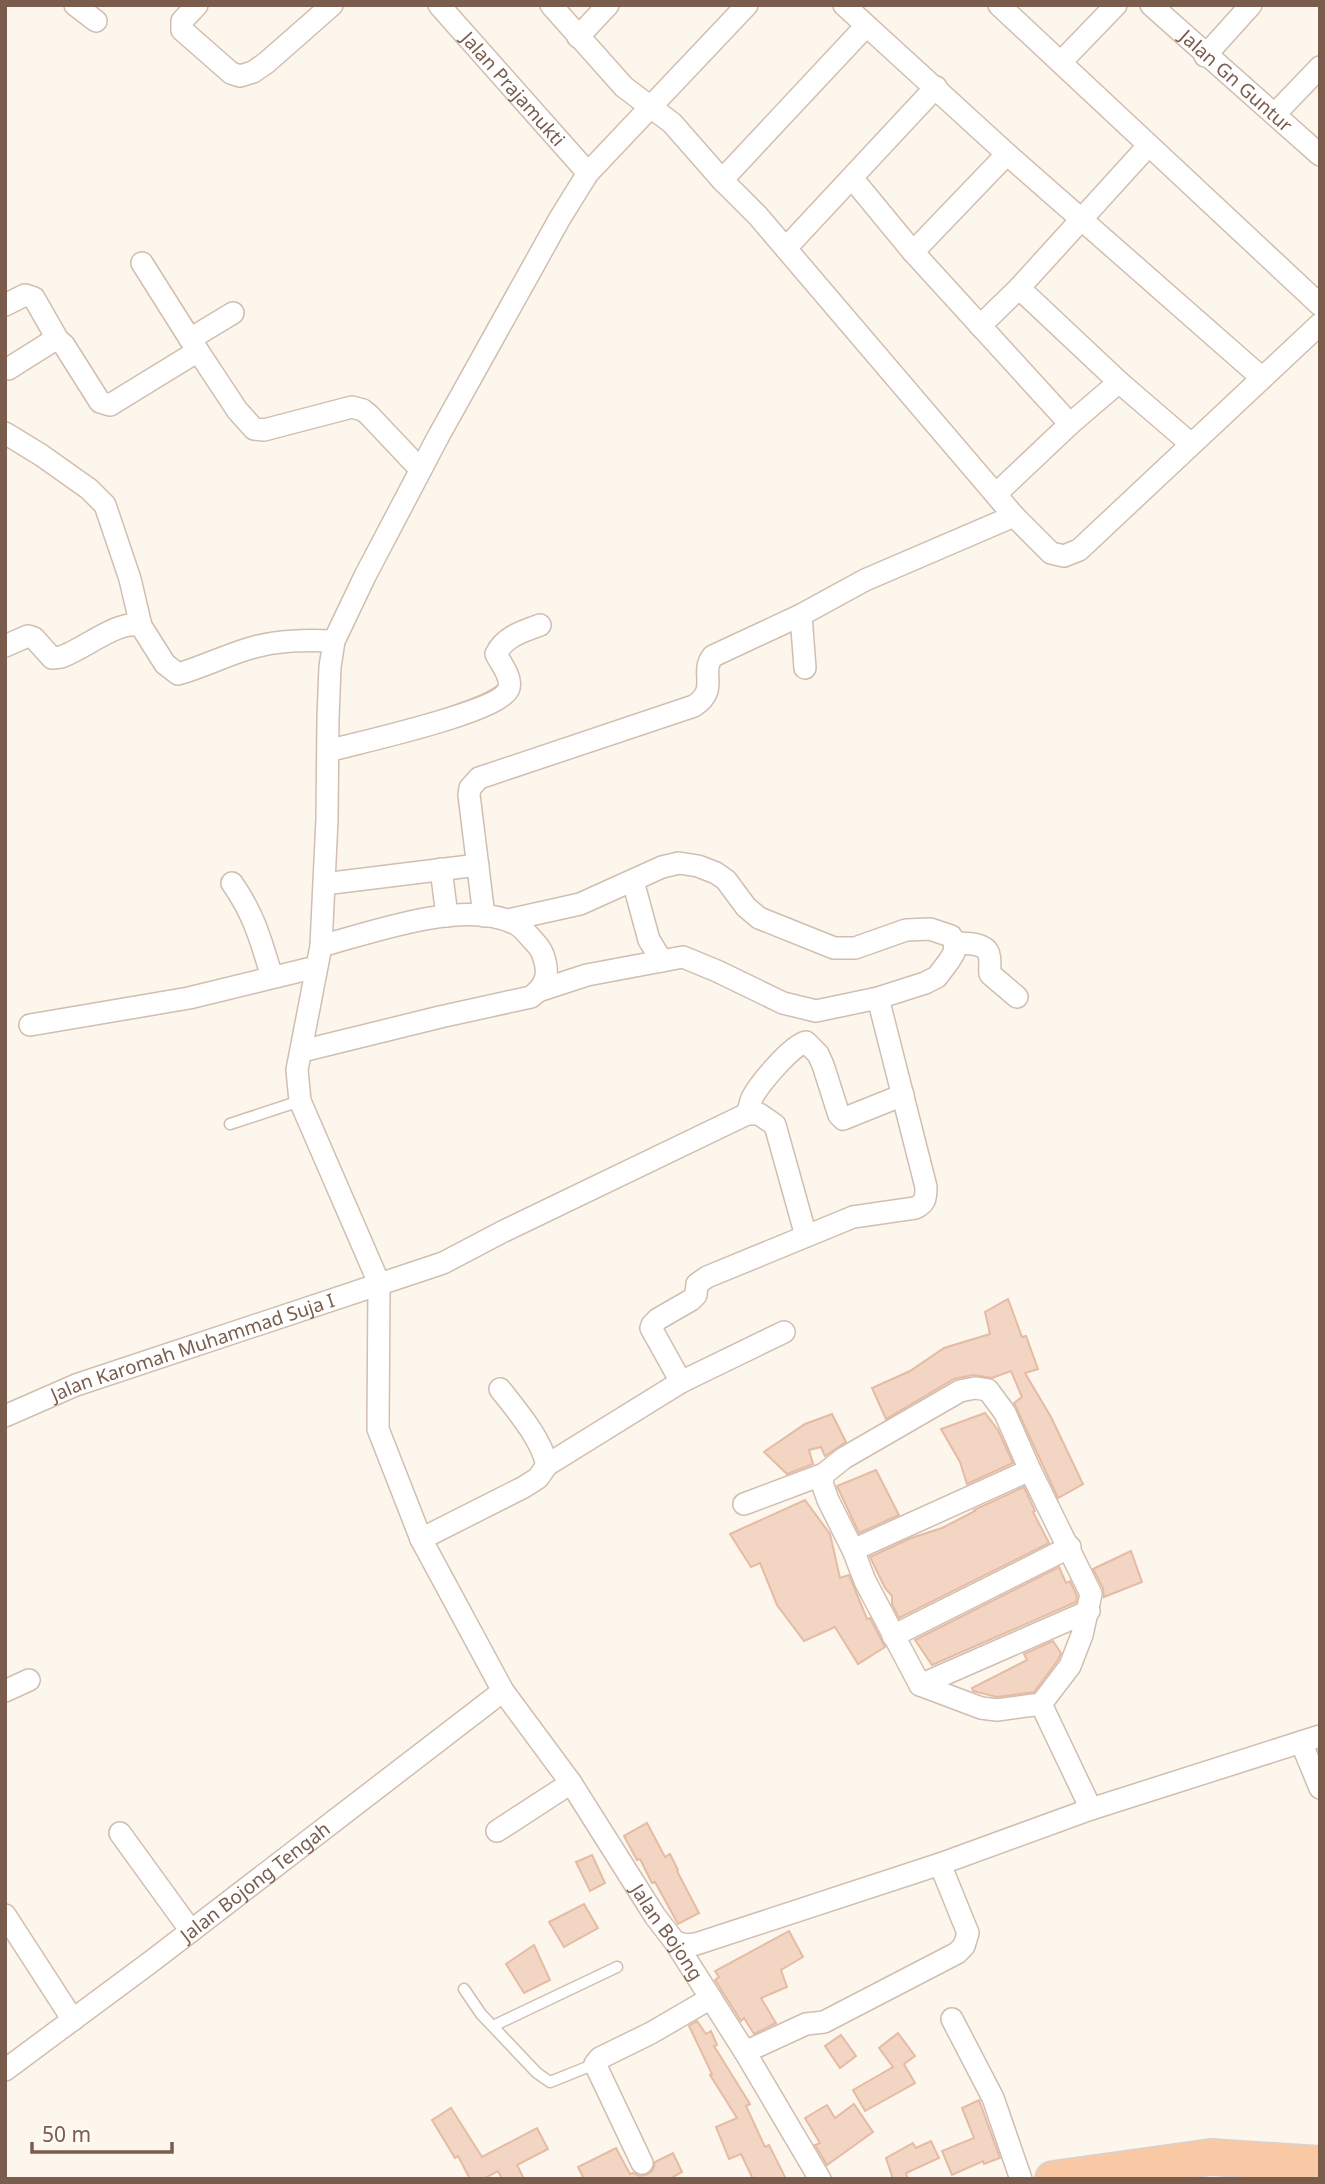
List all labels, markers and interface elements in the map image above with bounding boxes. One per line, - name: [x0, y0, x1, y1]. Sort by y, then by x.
- street label: Jalan Gn Guntur: [1173, 22, 1298, 138]
- street label: Jalan Prajamukti: [454, 25, 571, 152]
- street label: Jalan Karomah Muhammad Suja I: [45, 1287, 338, 1408]
- street label: Jalan Bojong Tengah: [173, 1816, 335, 1949]
- street label: Jalan Bojong: [624, 1877, 709, 1985]
- scale bar: [32, 2110, 172, 2154]
- text: 50 m: [42, 2120, 91, 2148]

